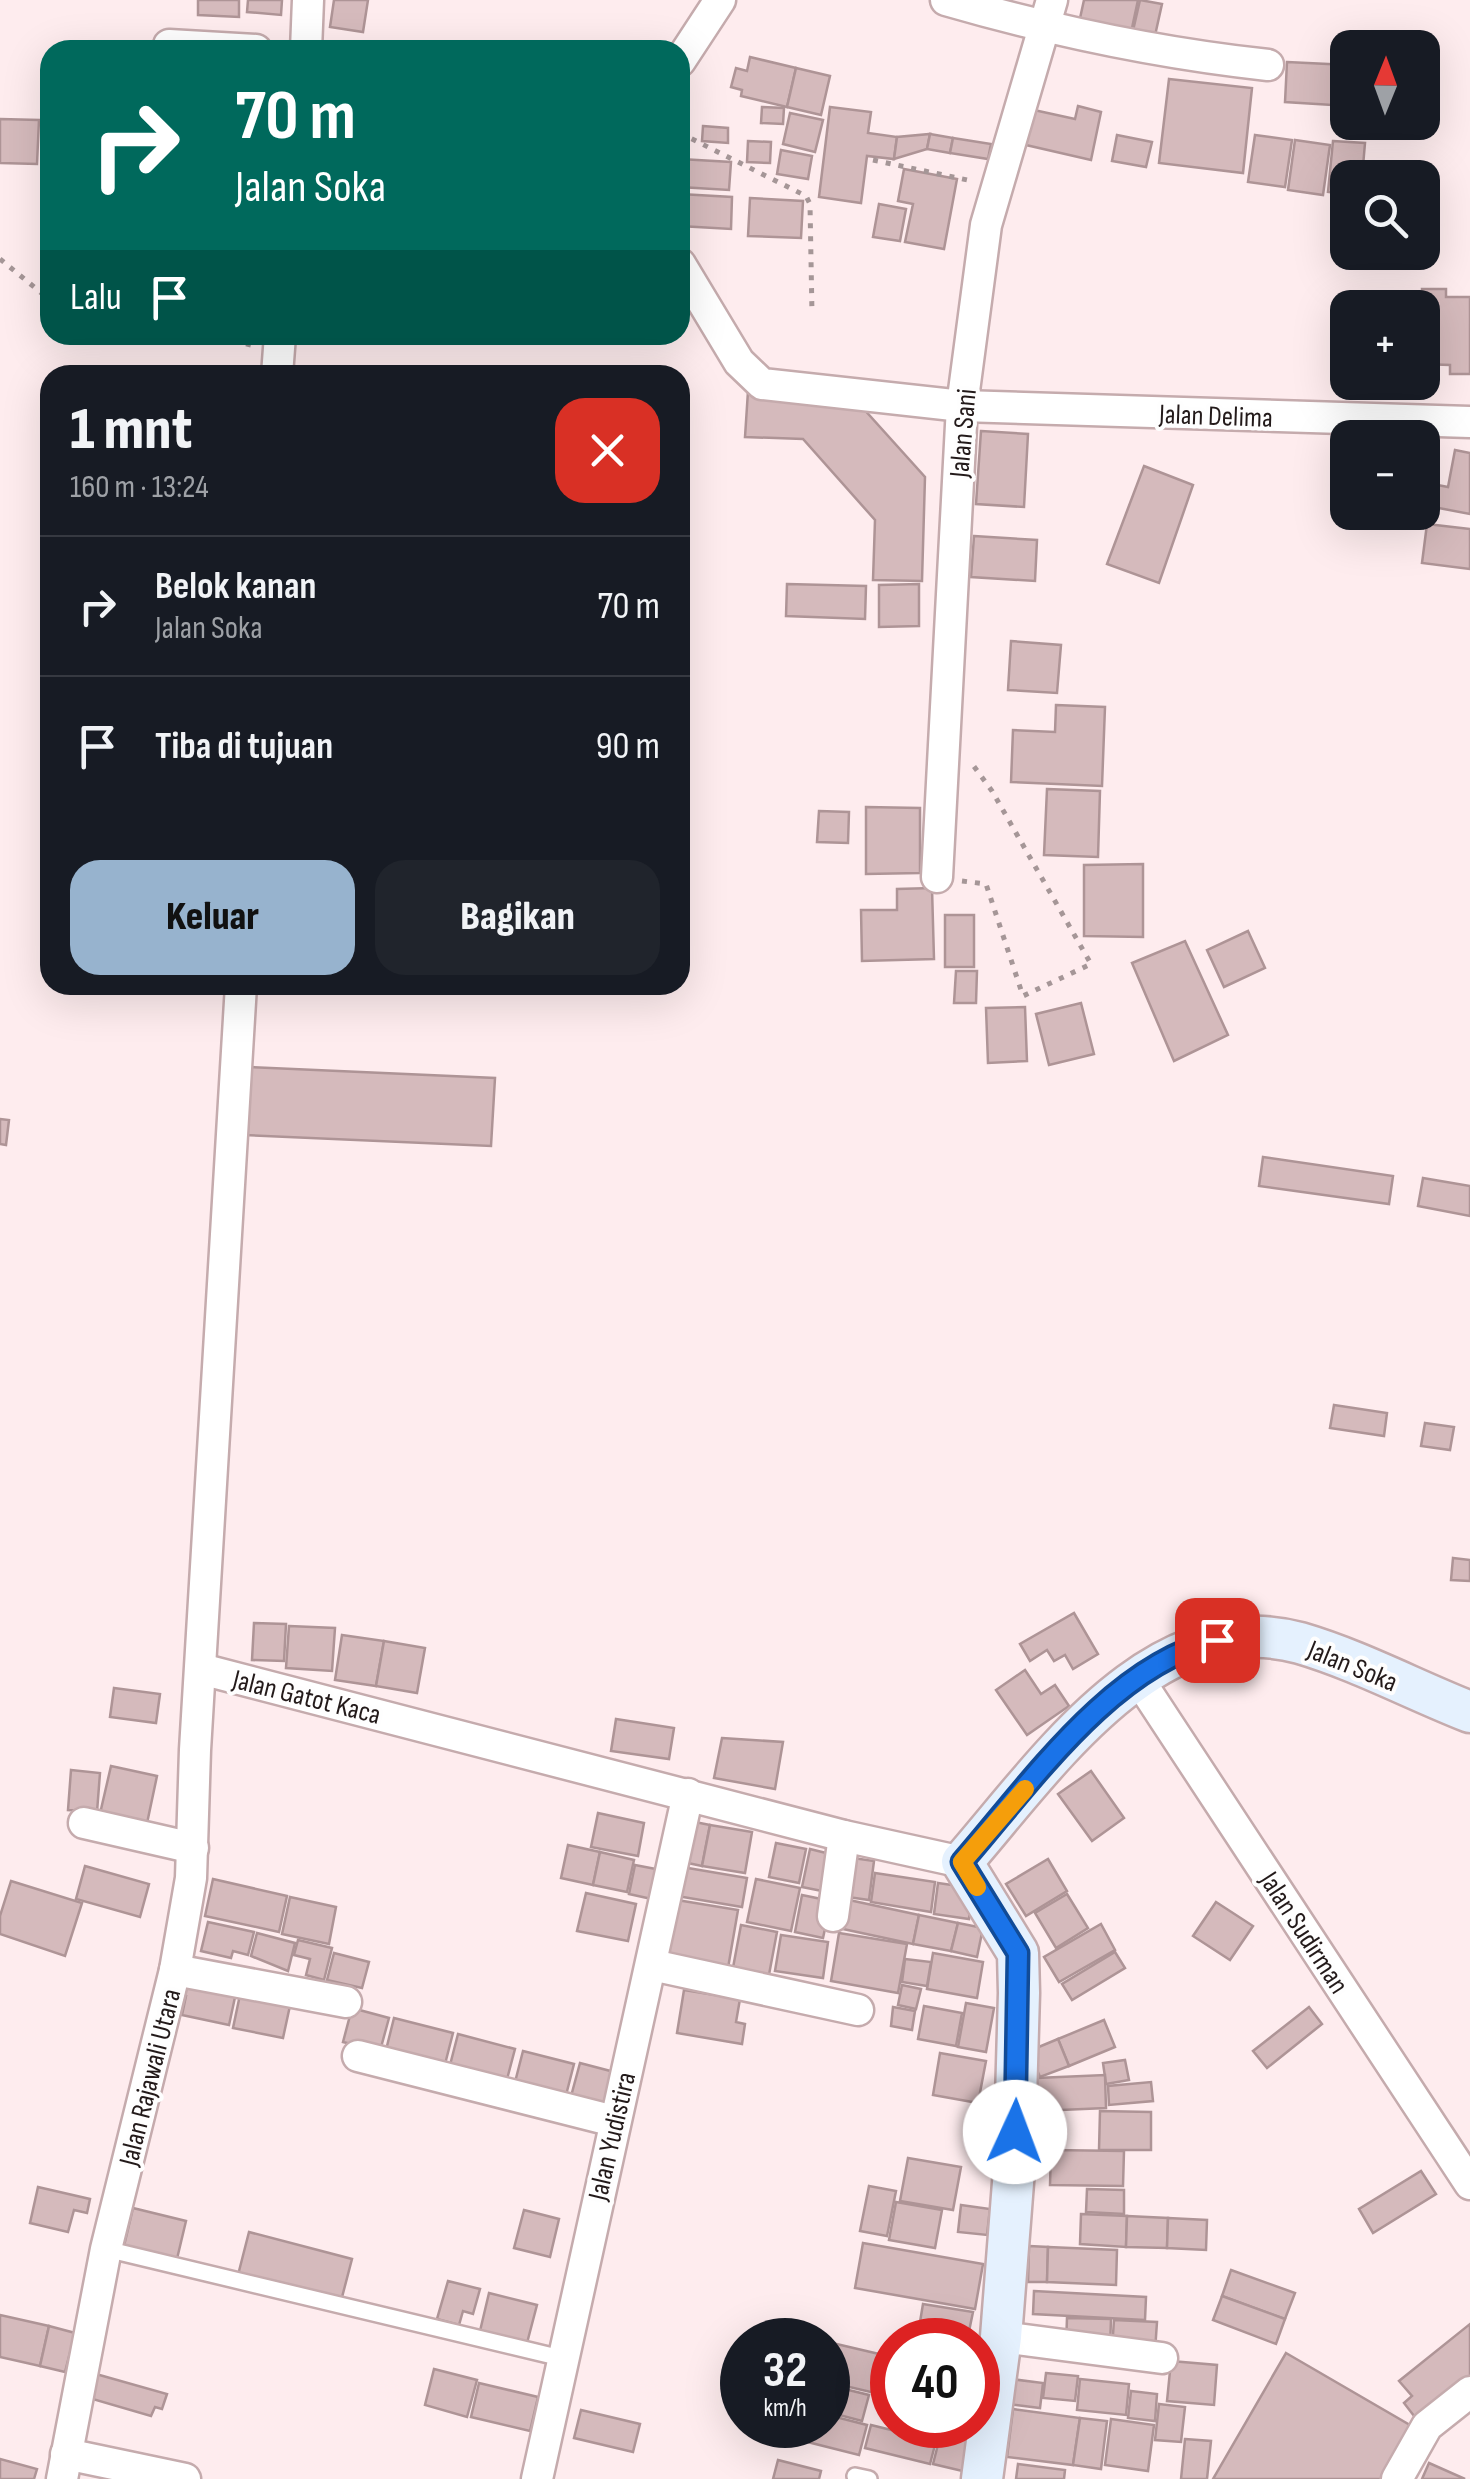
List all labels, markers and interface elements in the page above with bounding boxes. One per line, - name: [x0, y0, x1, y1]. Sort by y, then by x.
- north arrow: [1330, 30, 1440, 140]
- map controls: [1330, 30, 1440, 530]
- text: 70 m: [235, 75, 356, 159]
- icon: right: [70, 80, 200, 210]
- text: Jalan Soka: [235, 160, 386, 215]
- button: search: [1330, 160, 1440, 270]
- icon: arrive: [142, 270, 197, 325]
- text: Lalu: [70, 275, 122, 320]
- button: +: [1330, 290, 1440, 400]
- street label: Jalan Sani: [943, 387, 984, 480]
- text: 1 mnt: [70, 394, 192, 466]
- button: close: [555, 398, 660, 503]
- street label: Jalan Delima: [1158, 398, 1273, 435]
- button: −: [1330, 420, 1440, 530]
- text: 160 m · 13:24: [70, 468, 209, 507]
- text: Belok kanan: [155, 564, 316, 609]
- icon: right: [70, 579, 125, 634]
- text: 70 m: [598, 584, 660, 629]
- text: Jalan Soka: [155, 609, 262, 648]
- icon: arrive: [70, 719, 125, 774]
- text: Tiba di tujuan: [155, 724, 333, 769]
- text: 90 m: [596, 724, 660, 769]
- button: Keluar: [70, 860, 355, 975]
- button: Bagikan: [375, 860, 660, 975]
- pin: [1175, 1598, 1260, 1683]
- icon: arrive: [1190, 1613, 1245, 1668]
- street label: Jalan Soka: [1302, 1633, 1402, 1699]
- street label: Jalan Gatot Kaca: [228, 1663, 384, 1732]
- street label: Jalan Sudirman: [1252, 1865, 1355, 2000]
- street label: Jalan Rajawali Utara: [112, 1986, 188, 2170]
- street label: Jalan Yudistira: [582, 2069, 643, 2204]
- position arrow: [963, 2080, 1067, 2184]
- speed limit sign: 40: [870, 2318, 1000, 2448]
- text: 32: [763, 2341, 807, 2401]
- text: km/h: [763, 2393, 807, 2424]

